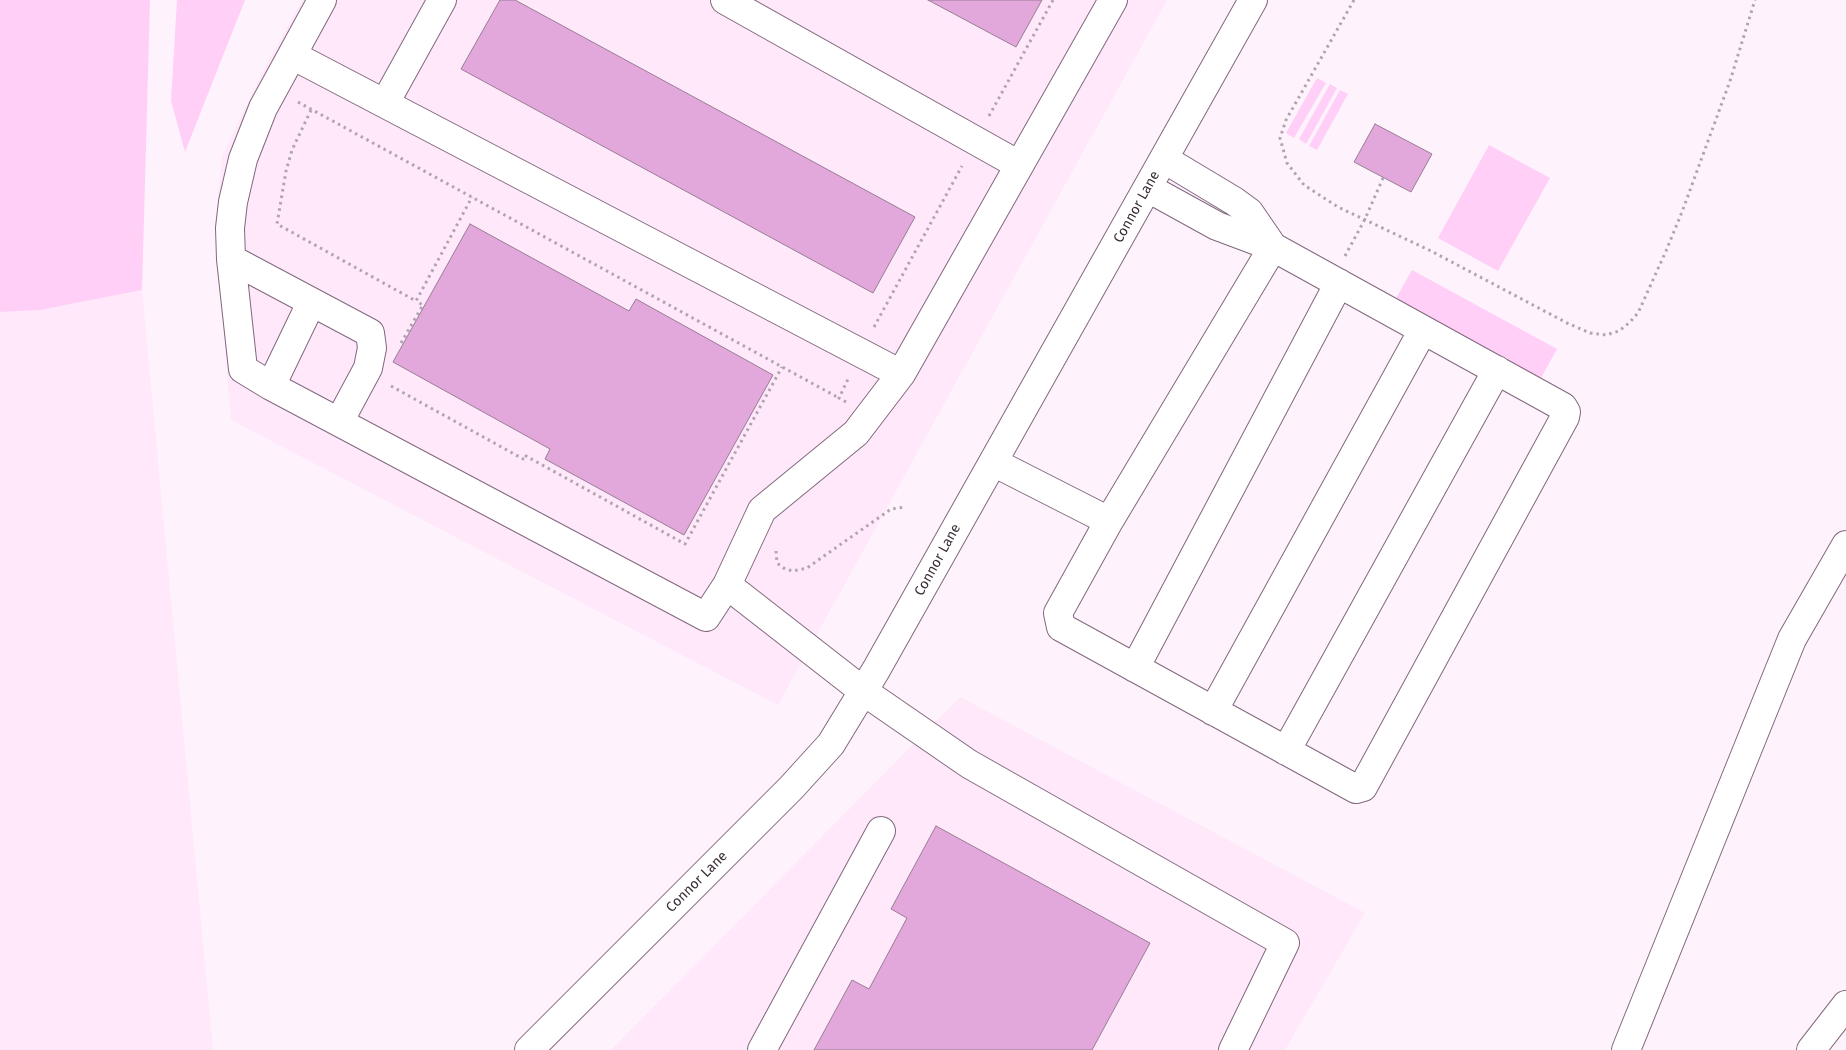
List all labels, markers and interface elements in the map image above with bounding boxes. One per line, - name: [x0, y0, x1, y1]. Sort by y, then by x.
- street label: Connor Lane: [1110, 168, 1164, 246]
- street label: Connor Lane: [911, 521, 965, 599]
- street label: Connor Lane: [663, 848, 731, 916]

